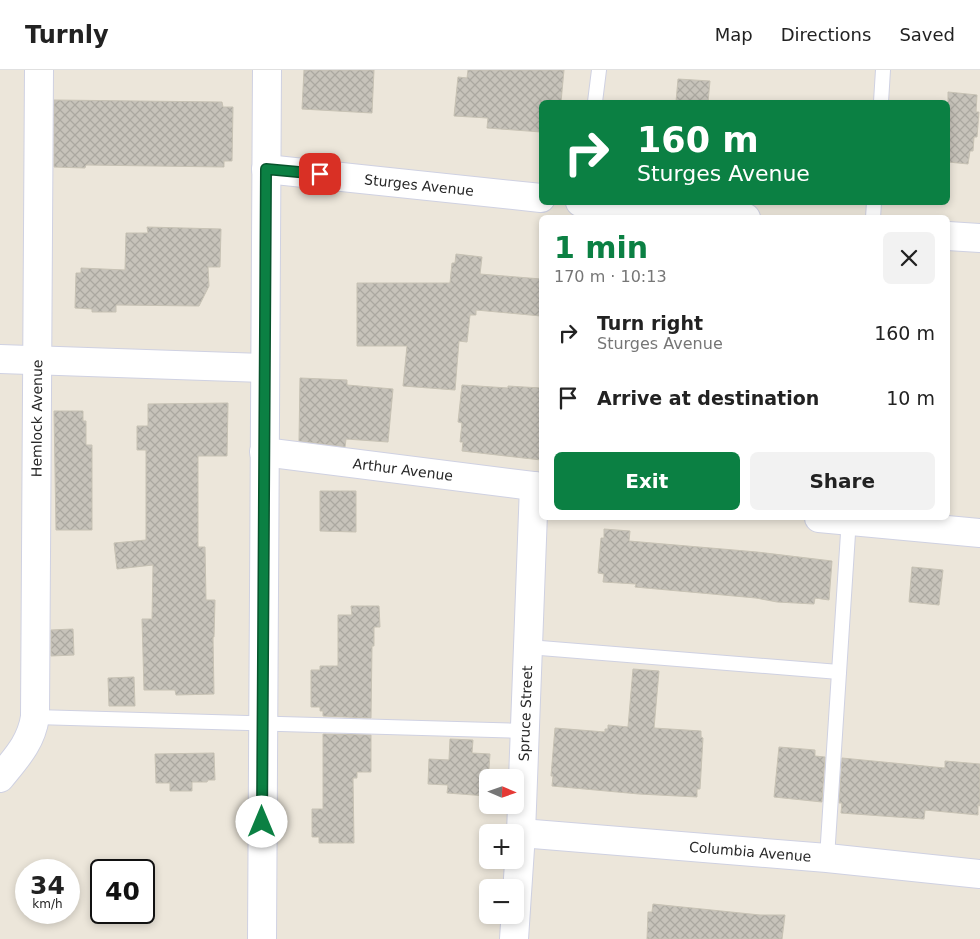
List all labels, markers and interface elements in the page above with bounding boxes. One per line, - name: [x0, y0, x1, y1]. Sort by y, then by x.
- text: Turnly: [25, 21, 109, 49]
- text: Map: [715, 24, 753, 45]
- text: Directions: [781, 24, 871, 45]
- text: Saved: [899, 24, 955, 45]
- icon: right: [554, 120, 619, 185]
- text: 160 m: [637, 120, 759, 160]
- pin: [299, 153, 341, 195]
- icon: arrive: [306, 160, 334, 188]
- text: Sturges Avenue: [637, 161, 810, 186]
- street label: Sturges Avenue: [364, 171, 475, 199]
- text: 1 min: [554, 230, 648, 265]
- button: close: [883, 232, 935, 284]
- text: 170 m · 10:13: [554, 267, 667, 286]
- text: Turn right: [597, 312, 703, 334]
- icon: right: [554, 319, 582, 347]
- text: 160 m: [874, 322, 935, 344]
- text: Sturges Avenue: [597, 334, 723, 353]
- street label: Hemlock Avenue: [28, 359, 45, 477]
- icon: arrive: [554, 384, 582, 412]
- text: Arrive at destination: [597, 387, 819, 409]
- text: 10 m: [886, 387, 935, 409]
- button: Exit: [554, 452, 740, 510]
- button: Share: [750, 452, 935, 510]
- street label: Arthur Avenue: [352, 455, 454, 484]
- street label: Spruce Street: [516, 665, 535, 761]
- north arrow: [479, 769, 524, 814]
- map controls: [479, 769, 524, 924]
- position arrow: [235, 795, 287, 847]
- button: +: [479, 824, 524, 869]
- street label: Columbia Avenue: [688, 839, 812, 865]
- speed limit sign: 40: [90, 859, 155, 924]
- text: 34: [30, 871, 65, 900]
- button: −: [479, 879, 524, 924]
- text: km/h: [32, 897, 63, 911]

